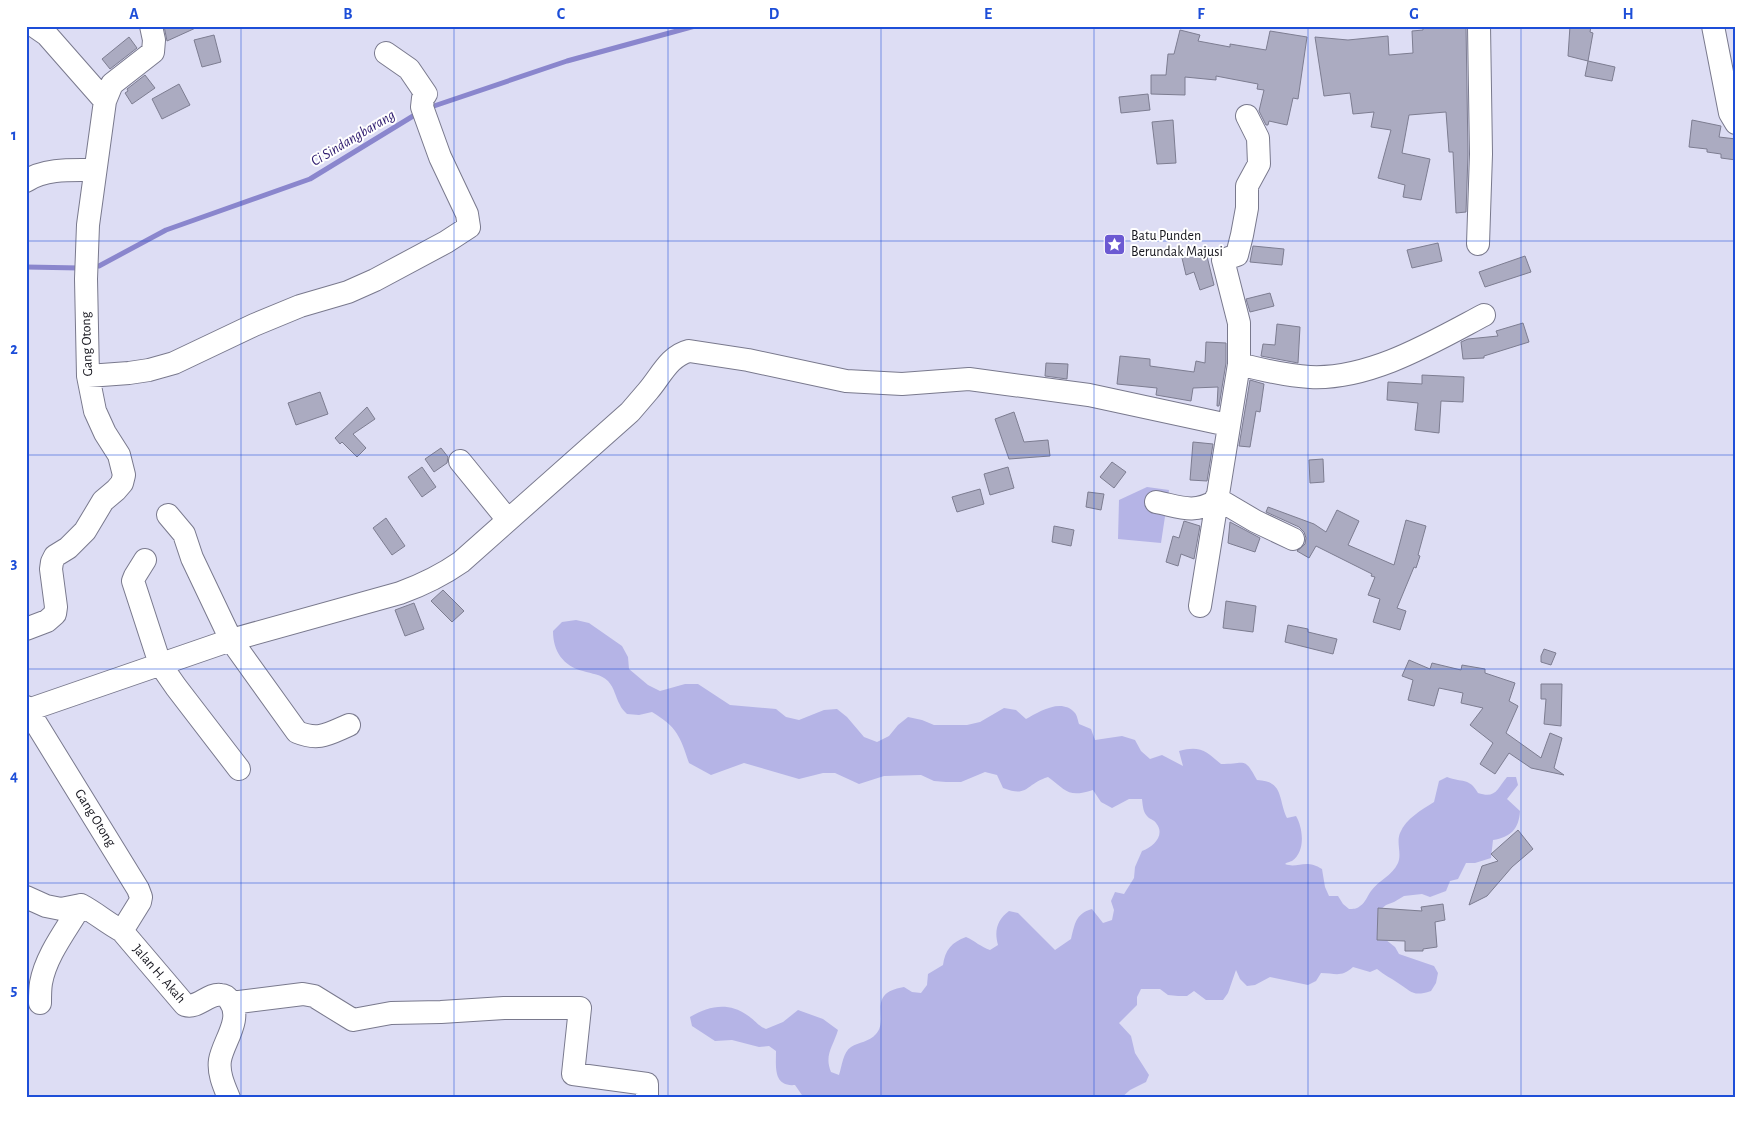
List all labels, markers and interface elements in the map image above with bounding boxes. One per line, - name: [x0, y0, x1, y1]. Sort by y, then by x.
- text: A: [129, 6, 139, 22]
- text: B: [343, 6, 353, 22]
- text: C: [557, 6, 566, 22]
- text: D: [769, 6, 780, 22]
- text: E: [984, 6, 992, 22]
- text: F: [1197, 6, 1205, 22]
- text: G: [1409, 6, 1419, 22]
- text: H: [1622, 6, 1634, 22]
- water label: Ci Sindangbarang: [308, 107, 398, 169]
- text: 1: [11, 127, 17, 143]
- place label: Batu Punden Berundak Majusi: [1131, 229, 1223, 259]
- place icon: Batu Punden Berundak Majusi: [1103, 232, 1127, 256]
- street label: Gang Otong: [79, 311, 95, 377]
- text: 2: [10, 341, 18, 357]
- text: 3: [11, 555, 18, 571]
- text: 4: [10, 768, 18, 784]
- street label: Gang Otong: [72, 787, 118, 849]
- street label: Jalan H. Akah: [130, 942, 188, 1006]
- text: 5: [11, 982, 18, 998]

